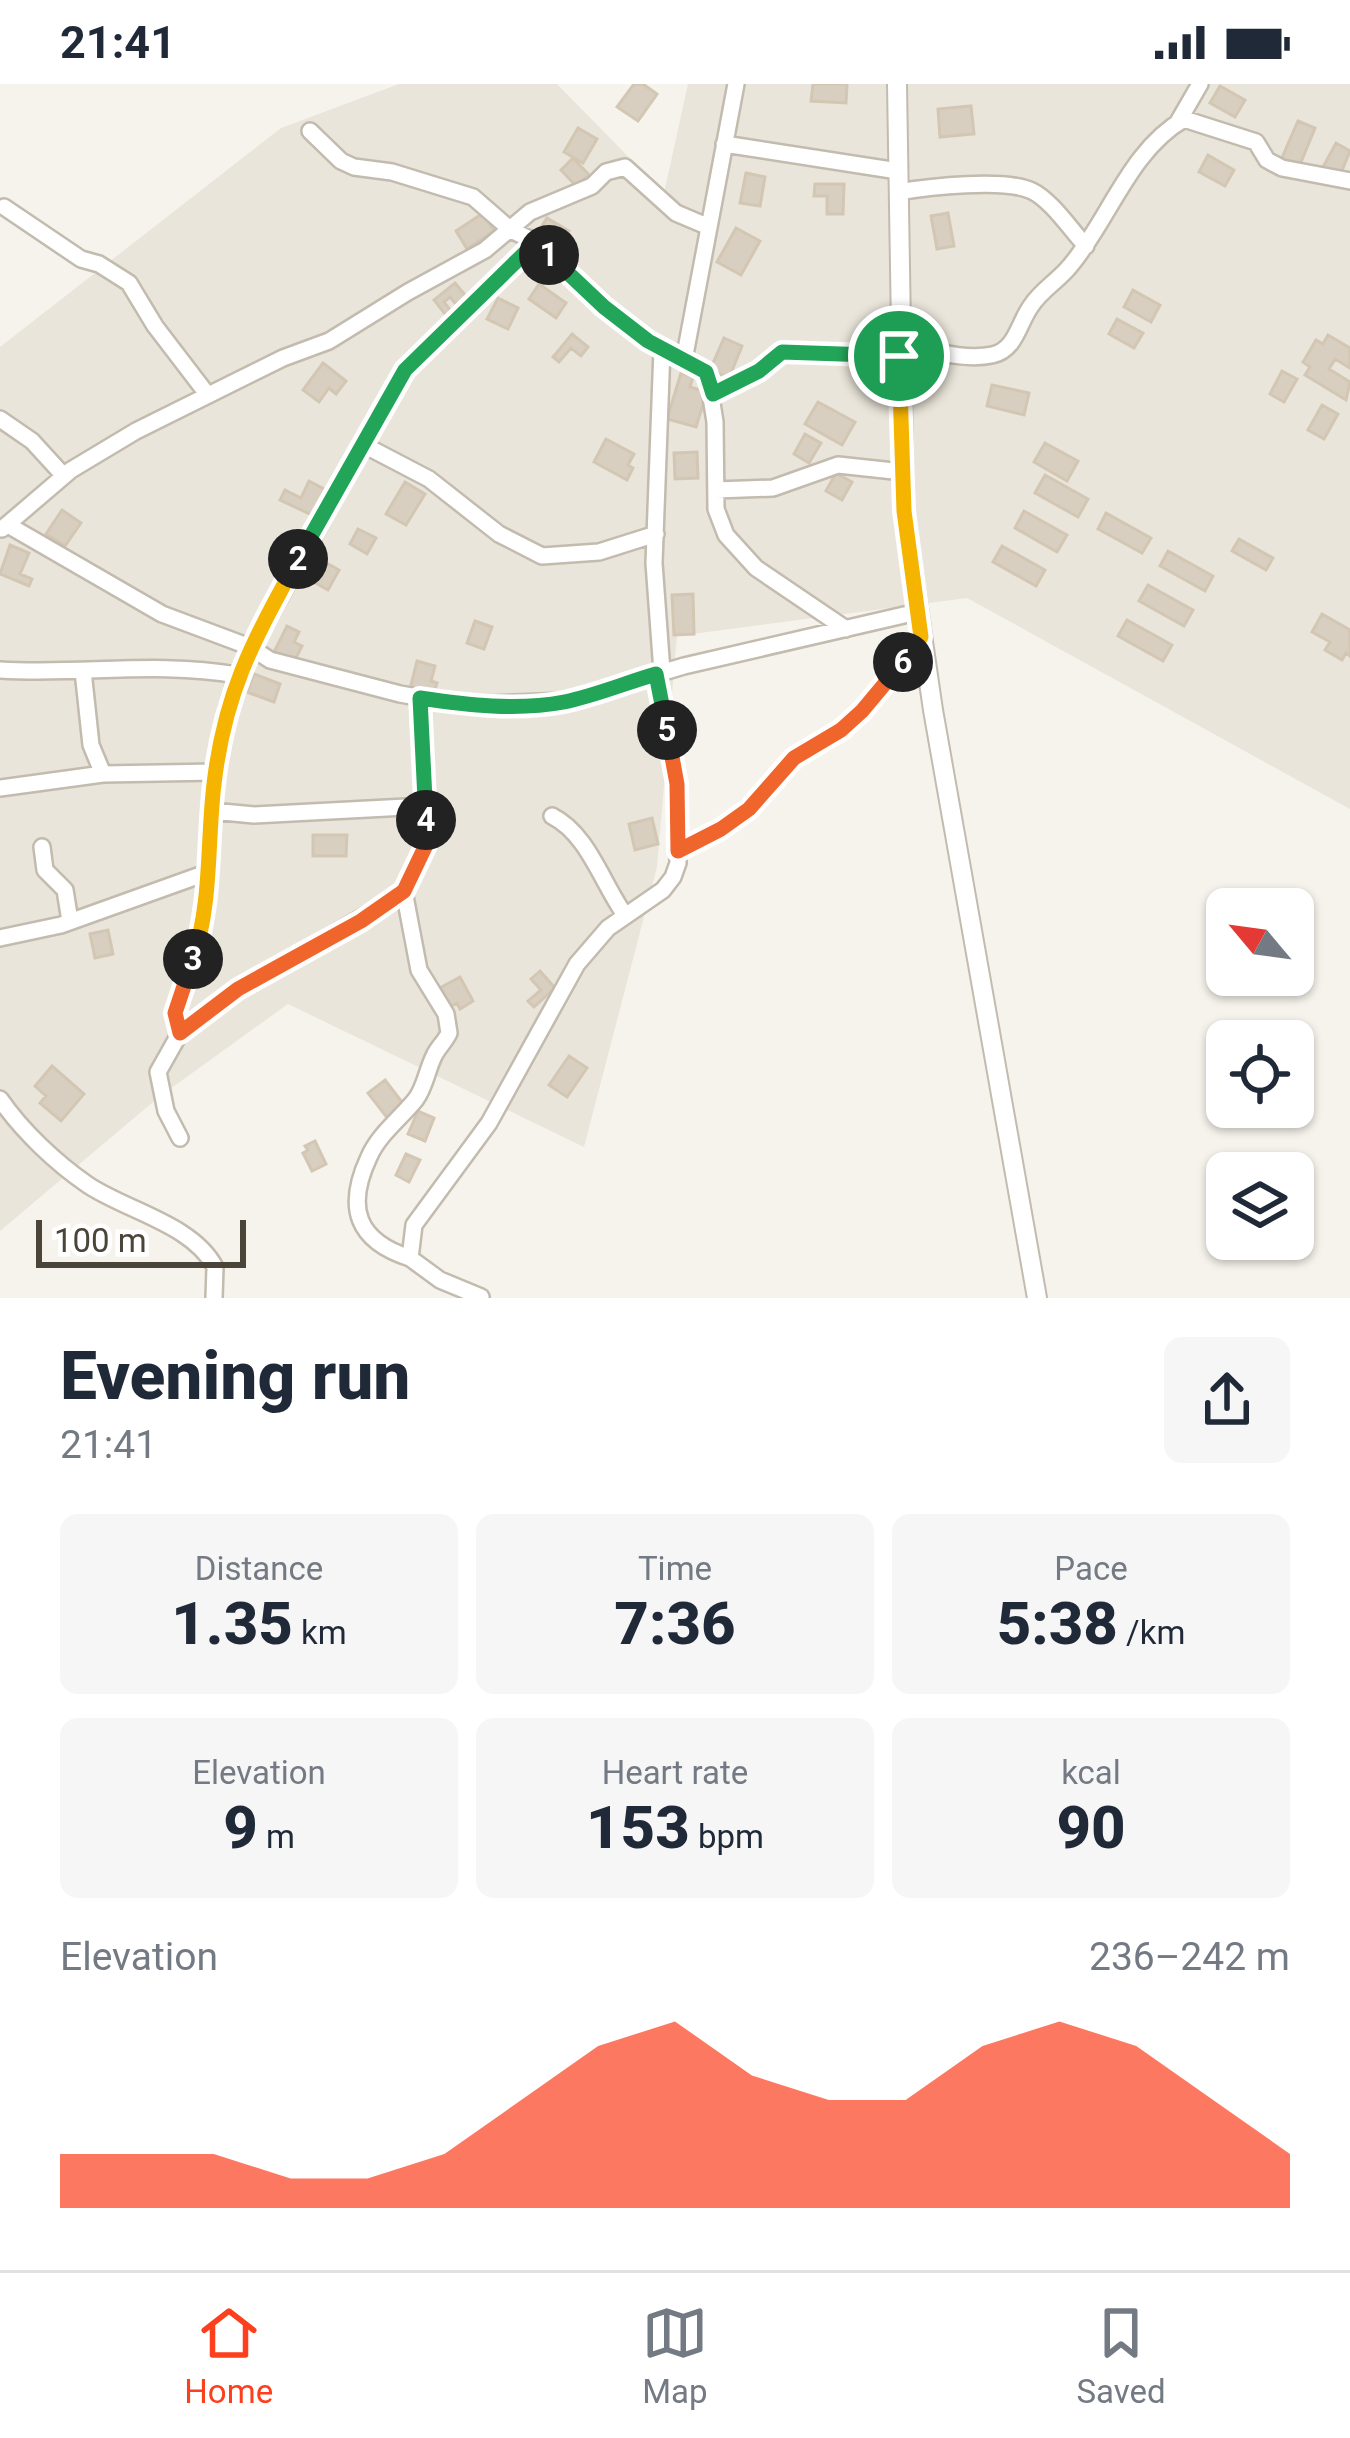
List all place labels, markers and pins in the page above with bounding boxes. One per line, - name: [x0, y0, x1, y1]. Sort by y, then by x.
- pin: 1: [519, 225, 579, 285]
- pin: [848, 305, 950, 407]
- pin: 2: [268, 529, 328, 589]
- pin: 6: [873, 632, 933, 692]
- pin: 5: [637, 700, 697, 760]
- pin: 4: [396, 790, 456, 850]
- pin: 3: [163, 929, 223, 989]

